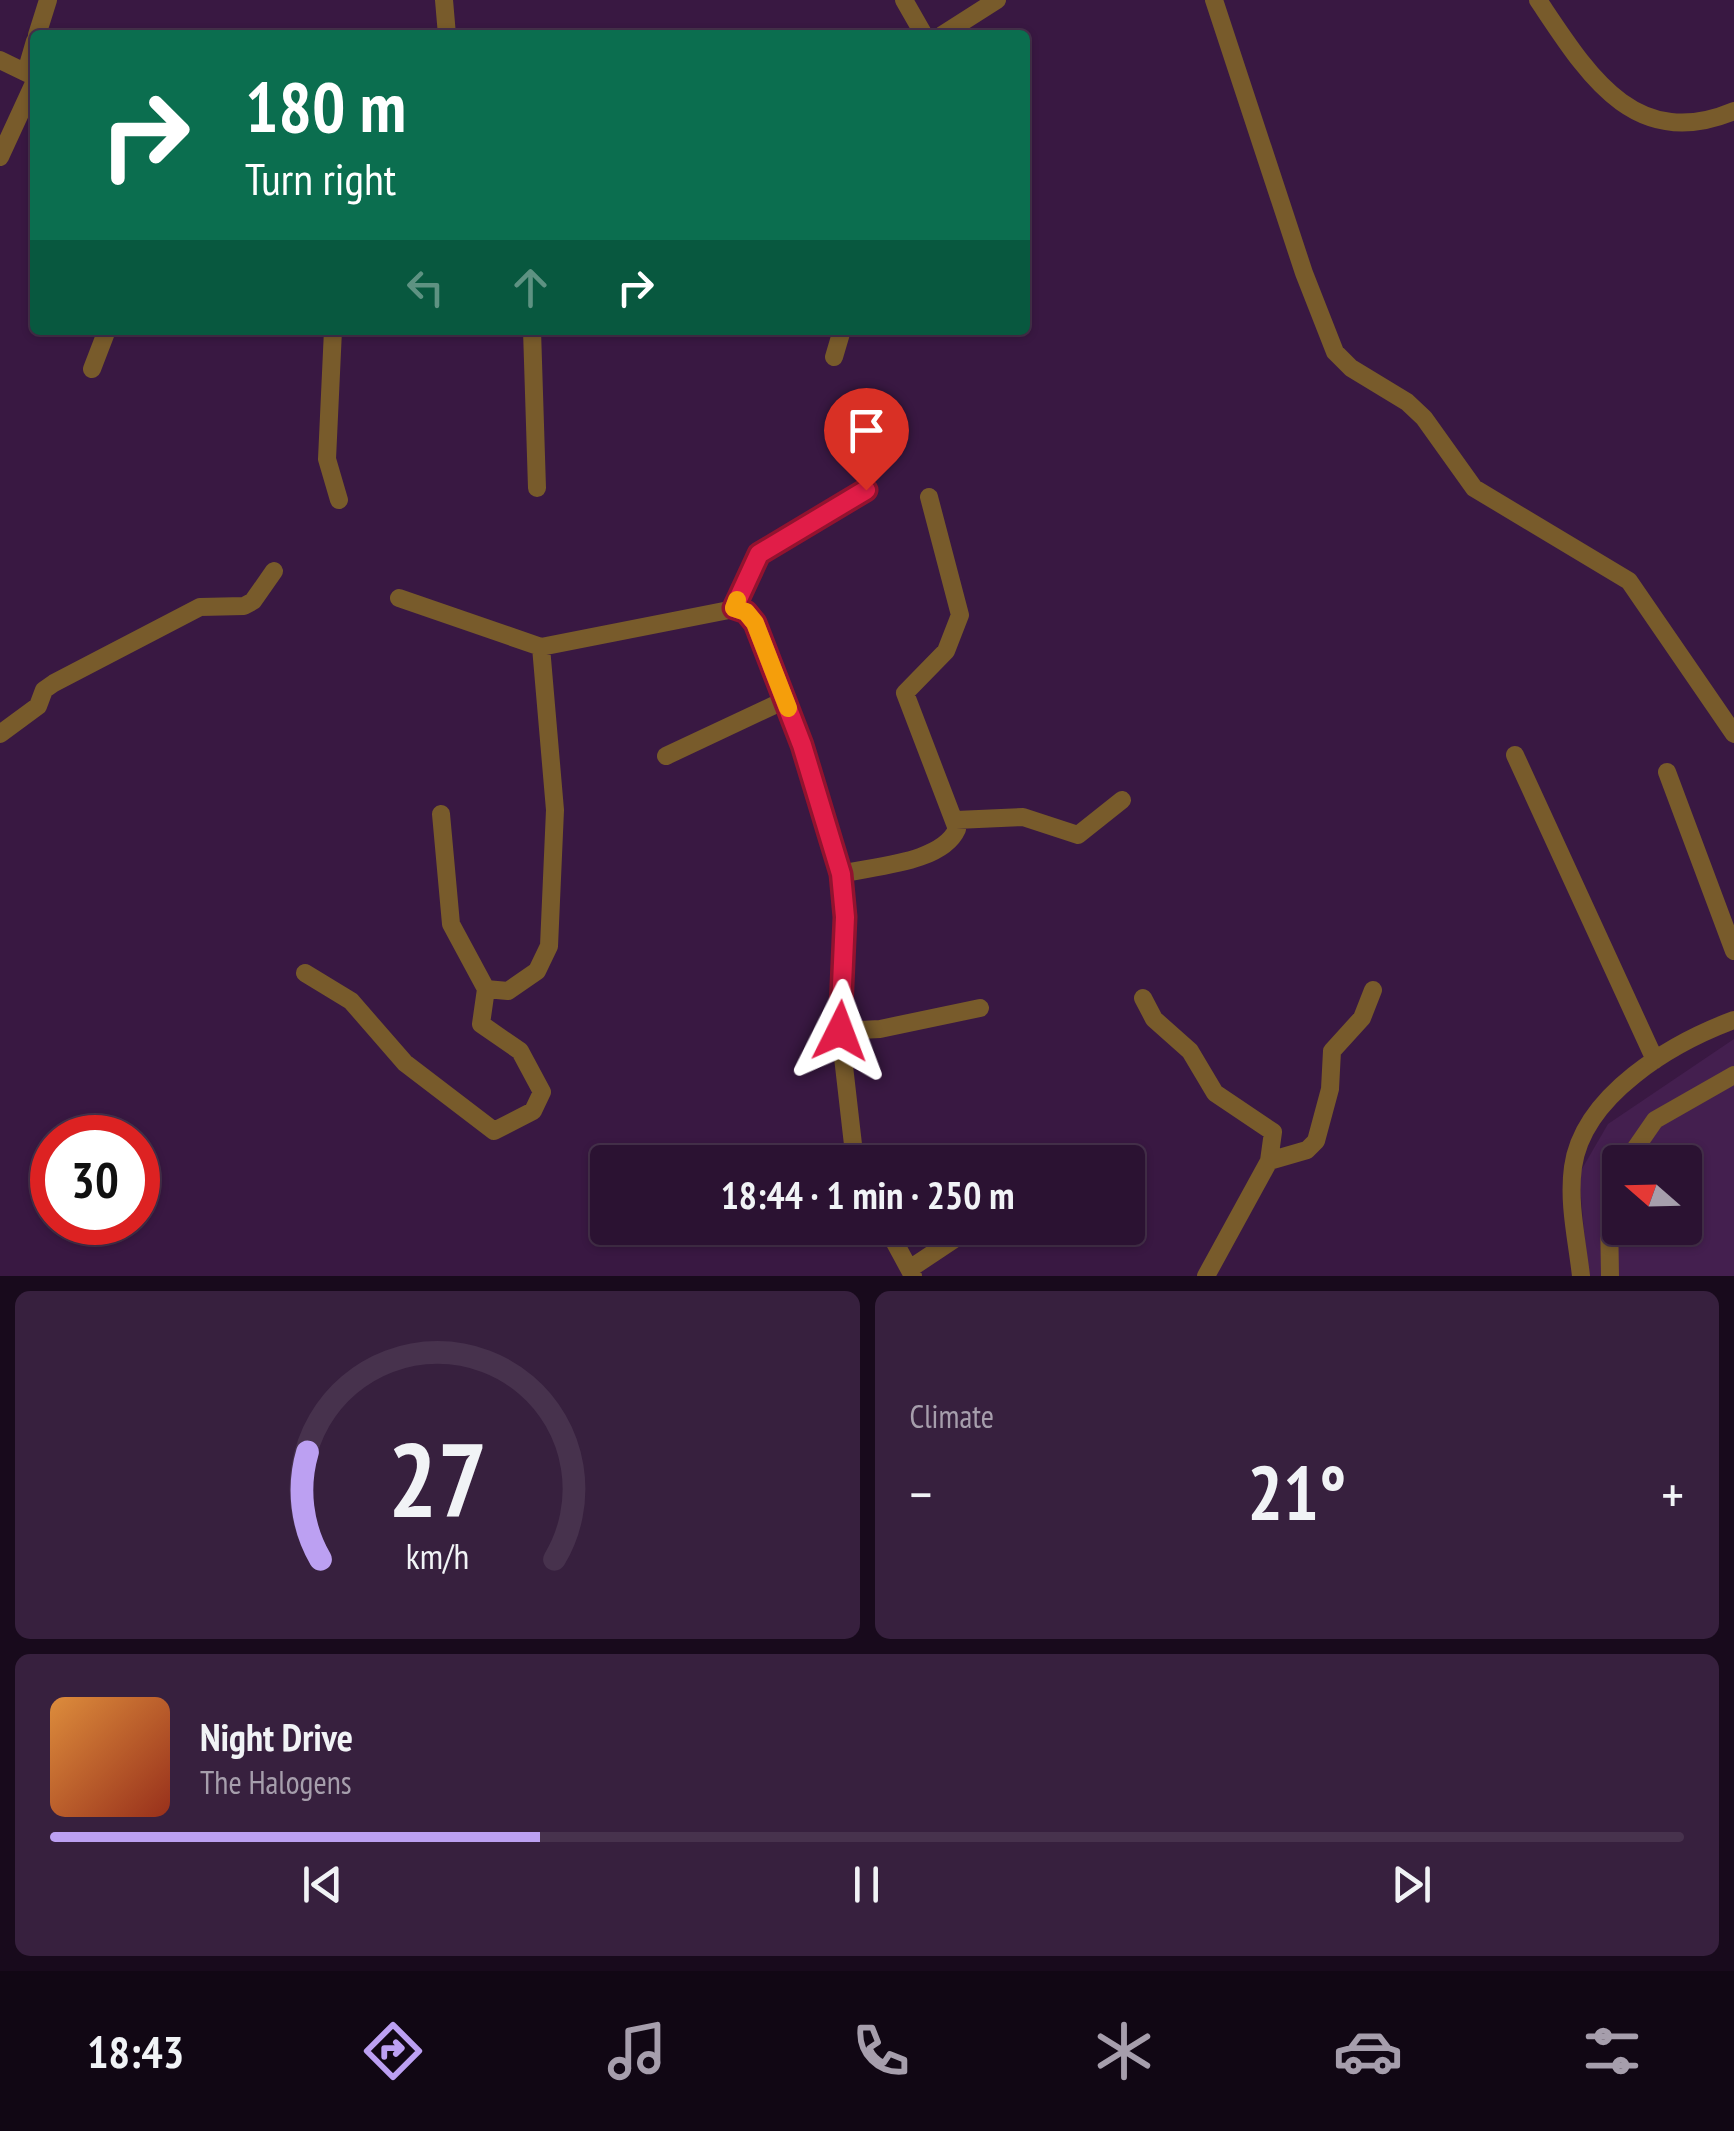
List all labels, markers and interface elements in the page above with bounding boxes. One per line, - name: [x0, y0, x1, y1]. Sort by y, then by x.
- text: 180 m: [245, 61, 406, 151]
- icon: right: [80, 70, 210, 200]
- text: Turn right: [245, 149, 396, 207]
- icon: left: [398, 260, 453, 315]
- icon: ahead: [503, 260, 558, 315]
- icon: right: [608, 260, 663, 315]
- pin: [824, 388, 909, 491]
- icon: arrive: [839, 403, 894, 458]
- position arrow: [788, 979, 892, 1083]
- speed limit sign: 30: [30, 1115, 160, 1245]
- north arrow: [1602, 1145, 1702, 1245]
- map controls: [1602, 1145, 1702, 1245]
- text: 18:44 · 1 min · 250 m: [721, 1170, 1014, 1219]
- text: Climate: [910, 1395, 994, 1437]
- text: 27: [388, 1411, 487, 1546]
- text: 21°: [1247, 1444, 1346, 1541]
- text: −: [910, 1458, 932, 1529]
- text: +: [1661, 1458, 1684, 1529]
- text: km/h: [406, 1533, 469, 1579]
- text: Night Drive: [200, 1712, 353, 1761]
- text: The Halogens: [200, 1761, 352, 1803]
- icon: previous: [295, 1857, 350, 1912]
- icon: pause: [839, 1857, 894, 1912]
- icon: next: [1384, 1857, 1439, 1912]
- icon: directions: [358, 2016, 428, 2086]
- icon: music: [602, 2016, 672, 2086]
- icon: phone: [846, 2016, 916, 2086]
- icon: climate: [1089, 2016, 1159, 2086]
- icon: car: [1333, 2016, 1403, 2086]
- icon: filters: [1577, 2016, 1647, 2086]
- text: 18:43: [87, 2022, 184, 2080]

